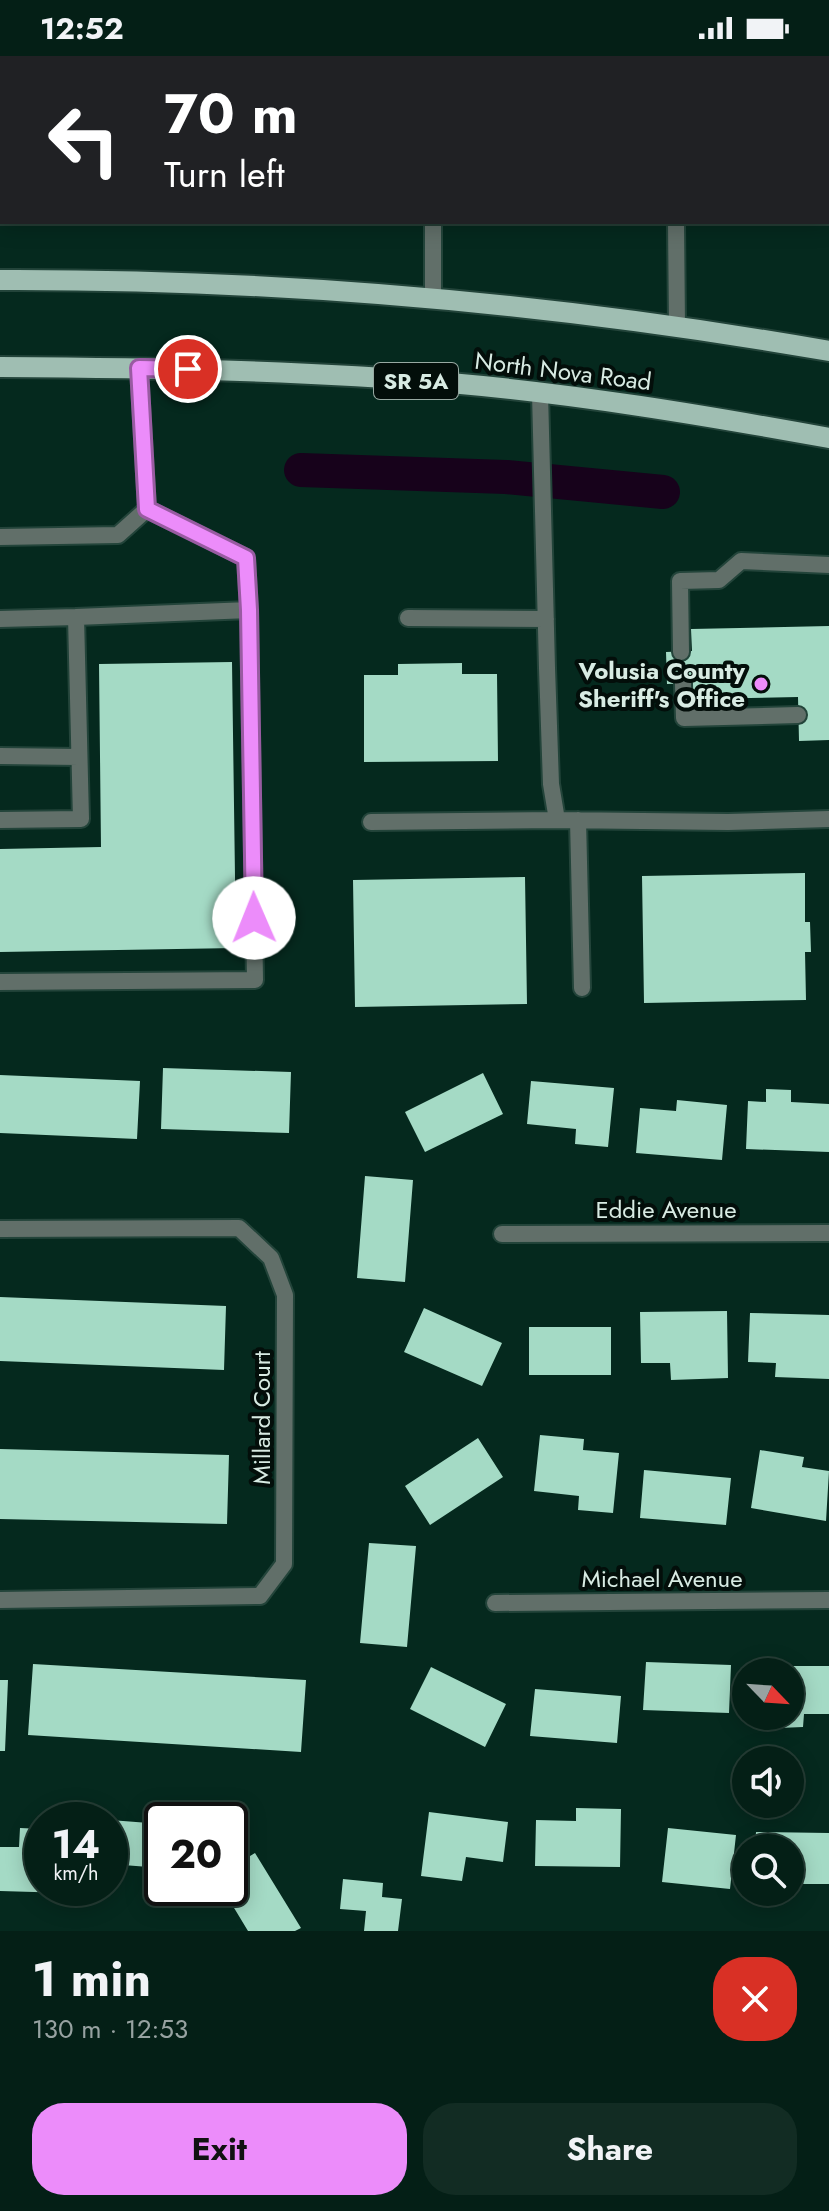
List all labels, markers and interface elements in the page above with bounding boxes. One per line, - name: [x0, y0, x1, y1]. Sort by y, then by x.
- text: 12:52: [40, 7, 124, 50]
- text: 70 m: [164, 73, 298, 154]
- icon: left: [32, 88, 136, 192]
- text: Turn left: [164, 148, 285, 200]
- pin: [154, 335, 222, 403]
- street label: North Nova Road: [473, 343, 653, 399]
- icon: arrive: [166, 347, 210, 391]
- road number: SR 5A: [374, 363, 458, 399]
- place label: Volusia County Sheriff's Office: [577, 653, 745, 716]
- marker: Volusia County Sheriff's Office: [752, 675, 770, 693]
- position arrow: [212, 876, 296, 960]
- street label: Eddie Avenue: [595, 1192, 737, 1227]
- street label: Millard Court: [244, 1351, 279, 1485]
- street label: Michael Avenue: [581, 1561, 743, 1596]
- north arrow: [732, 1658, 804, 1730]
- map controls: [732, 1658, 804, 1906]
- button: sound: [732, 1746, 804, 1818]
- speed limit sign: 20: [144, 1802, 248, 1906]
- text: 14: [52, 1815, 100, 1873]
- button: search: [732, 1834, 804, 1906]
- text: km/h: [53, 1859, 99, 1888]
- text: 1 min: [32, 1945, 151, 2014]
- button: close: [713, 1957, 797, 2041]
- text: 130 m · 12:53: [32, 2010, 188, 2048]
- button: Exit: [32, 2103, 407, 2195]
- button: Share: [423, 2103, 797, 2195]

